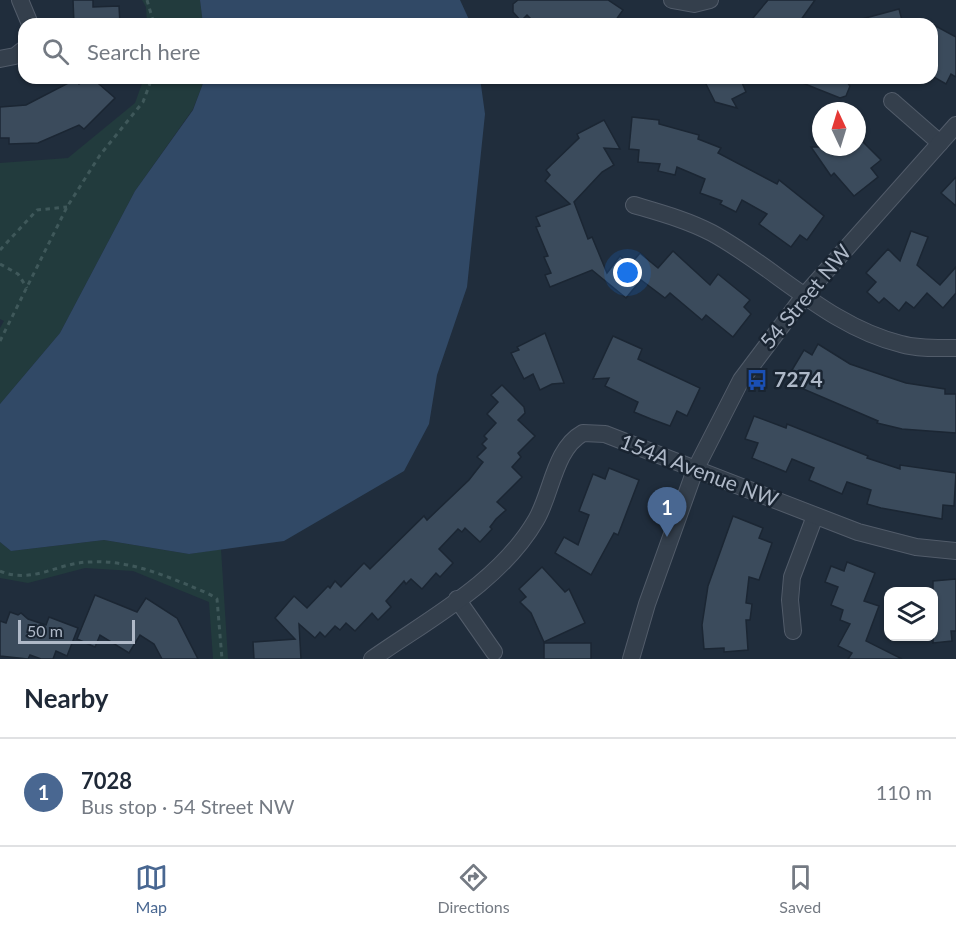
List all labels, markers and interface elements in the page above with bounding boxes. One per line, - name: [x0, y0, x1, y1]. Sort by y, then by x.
- search box: [18, 18, 938, 84]
- icon: search: [39, 35, 72, 68]
- text: Search here: [87, 38, 200, 65]
- north arrow: [812, 102, 866, 156]
- street label: 54 Street NW: [754, 239, 856, 353]
- your location: [613, 258, 642, 287]
- place label: 7274: [774, 366, 823, 391]
- bus stop icon: 7274: [745, 368, 769, 392]
- street label: 154A Avenue NW: [616, 429, 782, 513]
- pin: 1: [648, 488, 686, 537]
- map controls: [884, 587, 938, 641]
- button: layers: [884, 587, 938, 641]
- scale bar: [18, 617, 135, 644]
- text: 50 m: [27, 621, 63, 640]
- text: Nearby: [24, 682, 109, 714]
- text: 7028: [81, 767, 132, 794]
- text: 1: [38, 780, 49, 804]
- text: 110 m: [876, 780, 932, 804]
- text: Bus stop · 54 Street NW: [81, 794, 295, 818]
- tab: Map: [135, 861, 168, 916]
- tab: Directions: [437, 861, 510, 916]
- tab: Saved: [779, 861, 821, 916]

